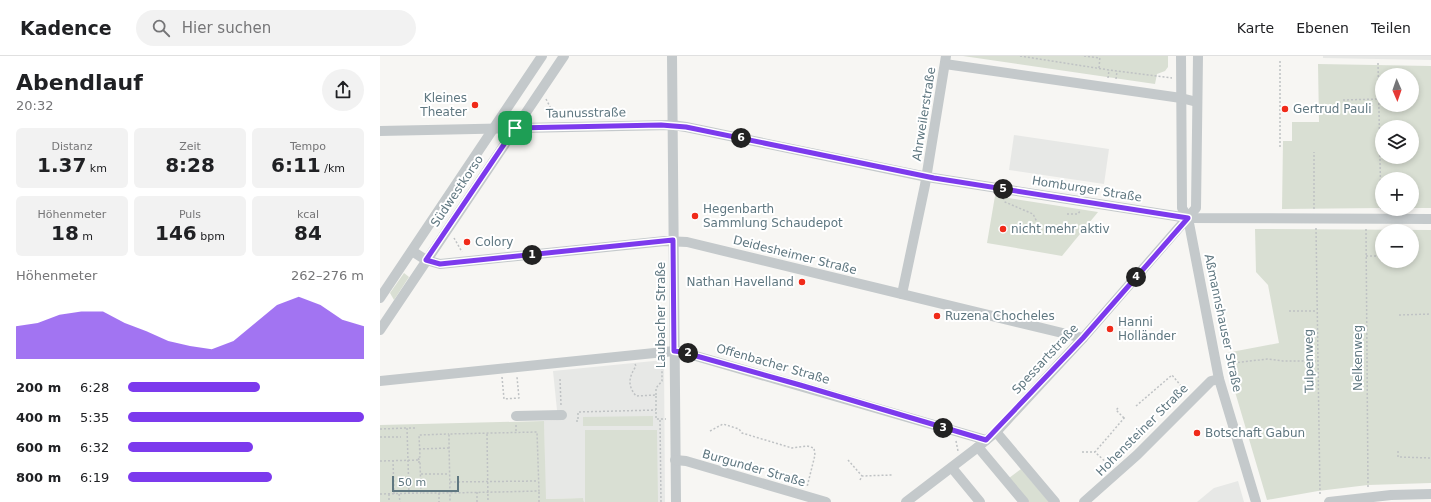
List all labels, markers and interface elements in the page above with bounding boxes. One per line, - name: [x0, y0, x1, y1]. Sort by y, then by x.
- search box: [136, 10, 416, 46]
- text: Kadence: [20, 17, 112, 39]
- icon: search: [150, 17, 172, 39]
- text: Hier suchen: [182, 19, 271, 37]
- text: Karte: [1237, 20, 1274, 36]
- text: Ebenen: [1296, 20, 1349, 36]
- text: Teilen: [1371, 20, 1411, 36]
- street label: Ahrweilerstraße: [910, 66, 938, 162]
- north arrow: [1375, 68, 1419, 112]
- map controls: [1375, 68, 1419, 268]
- button: share: [322, 69, 364, 111]
- text: Abendlauf: [16, 70, 143, 95]
- place label: Kleines Theater: [419, 91, 467, 119]
- text: 20:32: [16, 98, 53, 113]
- marker: Kleines Theater: [470, 100, 480, 110]
- place label: Gertrud Pauli: [1293, 102, 1372, 116]
- marker: Gertrud Pauli: [1280, 104, 1290, 114]
- street label: Taunusstraße: [545, 105, 626, 121]
- pin: [498, 111, 532, 145]
- icon: arrive: [504, 117, 526, 139]
- button: layers: [1375, 120, 1419, 164]
- pin: 6: [731, 128, 751, 148]
- text: 6: [737, 131, 745, 144]
- text: Distanz: [51, 140, 93, 153]
- text: Zeit: [179, 140, 201, 153]
- text: Tempo: [290, 140, 326, 153]
- text: 1.37: [37, 153, 86, 177]
- text: 8:28: [165, 153, 215, 177]
- text: 6:11: [271, 153, 321, 177]
- street label: Südwestkorso: [428, 153, 486, 229]
- text: km: [86, 162, 107, 175]
- text: /km: [321, 162, 345, 175]
- button: +: [1375, 172, 1419, 216]
- street label: Homburger Straße: [1031, 173, 1143, 205]
- pin: 5: [993, 179, 1013, 199]
- text: 5: [999, 182, 1007, 195]
- place label: Hegenbarth Sammlung Schaudepot: [703, 202, 843, 230]
- text: Höhenmeter: [38, 208, 106, 221]
- text: Puls: [179, 208, 201, 221]
- text: kcal: [297, 208, 319, 221]
- marker: Hegenbarth Sammlung Schaudepot: [690, 211, 700, 221]
- text: 18: [51, 221, 79, 245]
- text: 146: [155, 221, 197, 245]
- text: 84: [294, 221, 322, 245]
- place label: nicht mehr aktiv: [1011, 222, 1110, 236]
- marker: nicht mehr aktiv: [998, 224, 1008, 234]
- button: −: [1375, 224, 1419, 268]
- text: m: [79, 230, 93, 243]
- text: bpm: [197, 230, 225, 243]
- street label: Deidesheimer Straße: [732, 233, 858, 277]
- place label: Colory: [475, 235, 513, 249]
- marker: Colory: [462, 237, 472, 247]
- pin: 1: [522, 245, 542, 265]
- text: 1: [528, 248, 536, 261]
- street label: Aßmannshauser Straße: [1202, 253, 1244, 393]
- street label: Laubacher Straße: [654, 262, 668, 368]
- pin: 4: [1126, 267, 1146, 287]
- text: Höhenmeter: [16, 268, 97, 283]
- text: 262–276 m: [291, 268, 364, 283]
- text: 4: [1132, 270, 1140, 283]
- place label: Nathan Havelland: [686, 275, 794, 289]
- marker: Nathan Havelland: [797, 277, 807, 287]
- place label: Ruzena Chocheles: [945, 309, 1055, 323]
- marker: Ruzena Chocheles: [932, 311, 942, 321]
- place label: Hanni Holländer: [1118, 315, 1176, 343]
- street label: Spessartstraße: [1009, 321, 1081, 397]
- marker: Hanni Holländer: [1105, 324, 1115, 334]
- street label: Nelkenweg: [1351, 325, 1365, 391]
- street label: Tulpenweg: [1301, 329, 1317, 394]
- street label: Offenbacher Straße: [715, 341, 831, 387]
- pin: 2: [678, 343, 698, 363]
- text: 2: [684, 346, 692, 359]
- text: 200 m: [16, 380, 61, 395]
- text: 6:28: [80, 380, 109, 395]
- street label: Hohensteiner Straße: [1093, 381, 1191, 479]
- text: 400 m: [16, 410, 61, 425]
- text: 5:35: [80, 410, 109, 425]
- pin: 3: [933, 418, 953, 438]
- text: 3: [939, 421, 947, 434]
- place label: Botschaft Gabun: [1205, 426, 1305, 440]
- marker: Botschaft Gabun: [1192, 428, 1202, 438]
- text: 600 m: [16, 440, 61, 455]
- text: 6:32: [80, 440, 109, 455]
- street label: Burgunder Straße: [701, 447, 807, 489]
- text: 800 m: [16, 470, 61, 485]
- text: 6:19: [80, 470, 109, 485]
- scale bar: [392, 474, 459, 493]
- text: 50 m: [398, 476, 426, 489]

